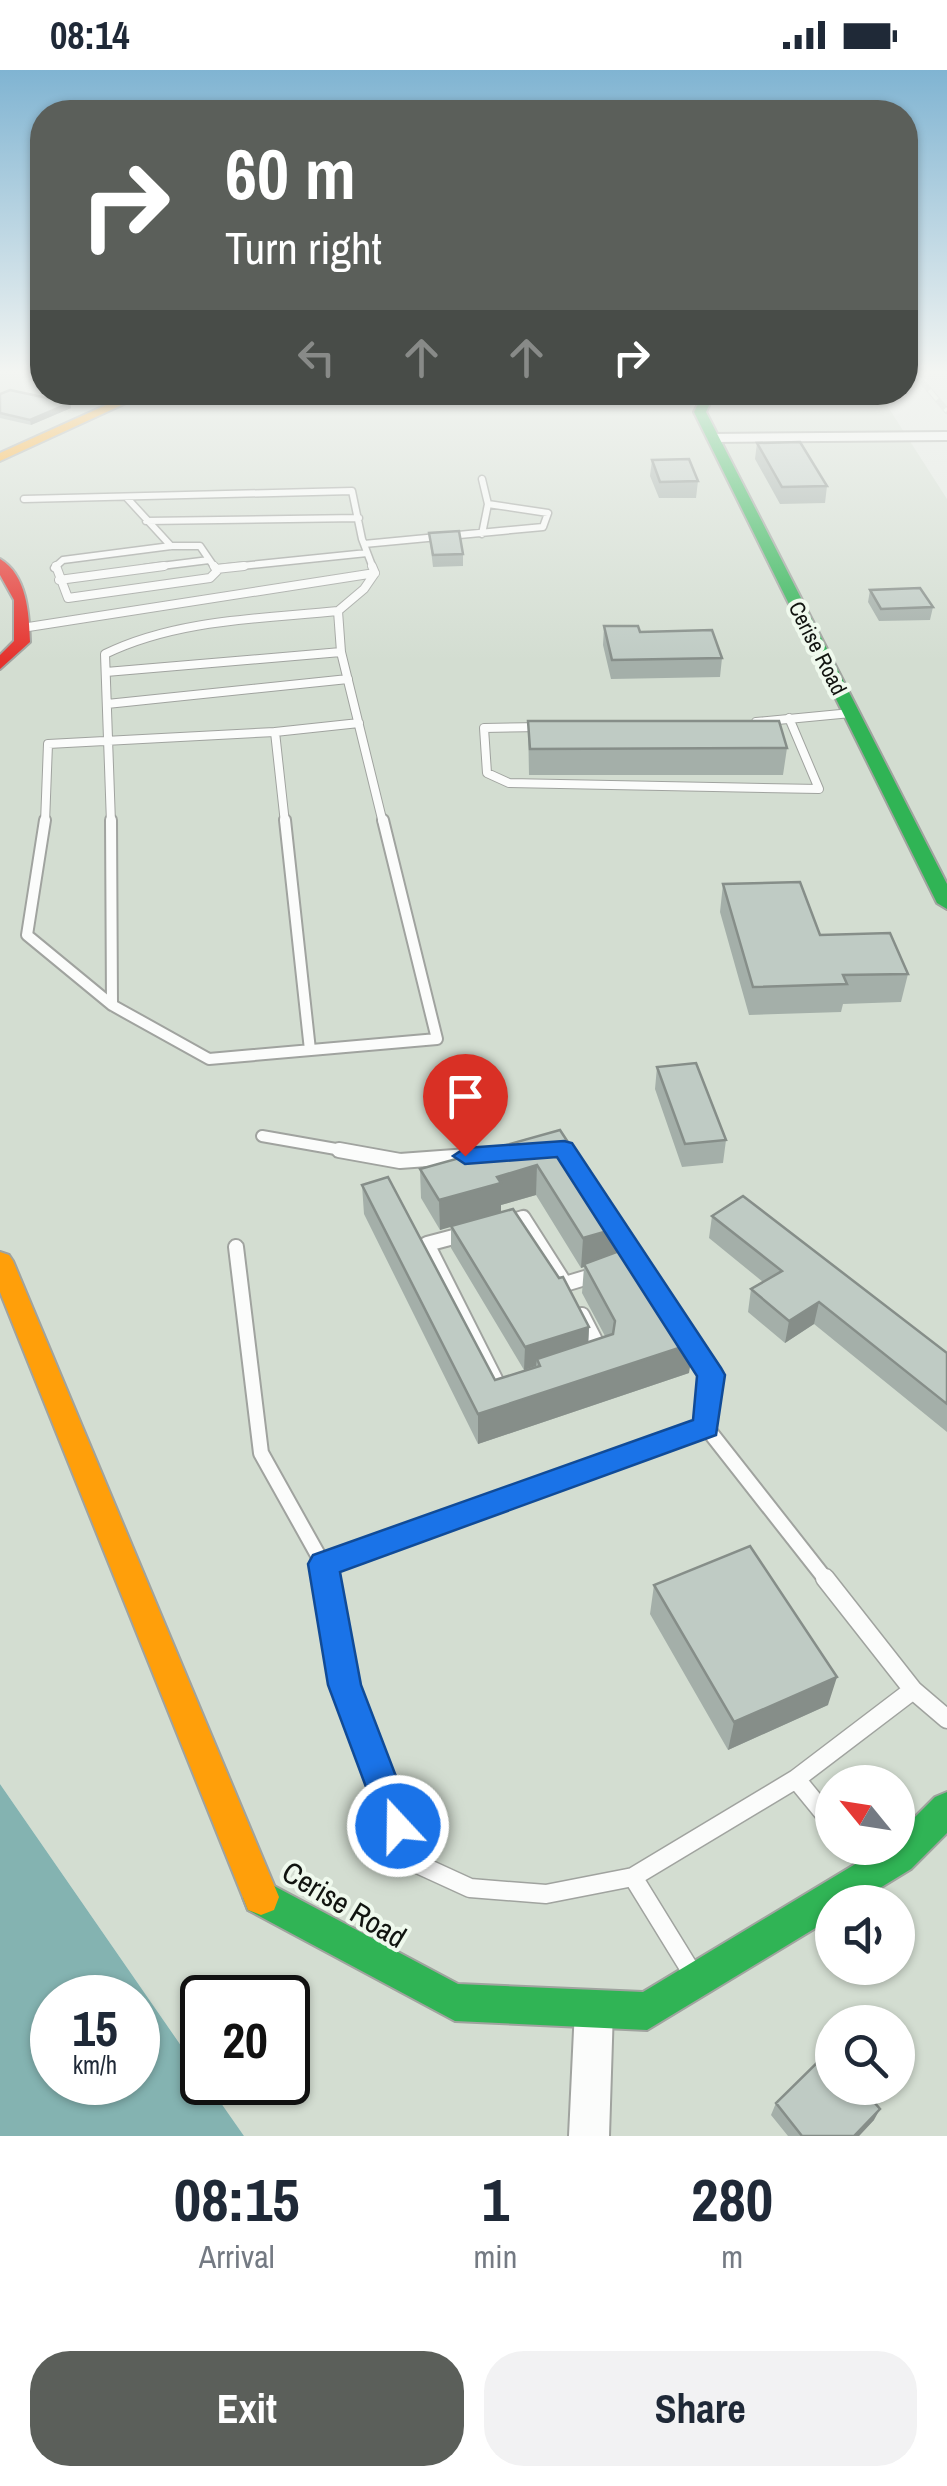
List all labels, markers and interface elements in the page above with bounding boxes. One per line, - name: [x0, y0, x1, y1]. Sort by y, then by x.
- text: 08:14: [50, 10, 130, 61]
- text: 60 m: [225, 127, 356, 221]
- icon: right: [60, 140, 190, 270]
- text: Turn right: [225, 217, 382, 278]
- icon: left: [289, 330, 344, 385]
- icon: ahead: [394, 330, 449, 385]
- icon: ahead: [499, 330, 554, 385]
- icon: right: [604, 330, 659, 385]
- street label: Cerise Road: [782, 596, 854, 700]
- pin: [423, 1054, 508, 1157]
- icon: arrive: [438, 1069, 493, 1124]
- north arrow: [815, 1765, 915, 1865]
- map controls: [815, 1765, 915, 2105]
- position arrow: [346, 1774, 450, 1878]
- street label: Cerise Road: [275, 1851, 414, 1957]
- button: sound: [815, 1885, 915, 1985]
- speed limit sign: 20: [180, 1975, 310, 2105]
- text: 15: [72, 1994, 118, 2062]
- button: search: [815, 2005, 915, 2105]
- text: km/h: [73, 2048, 117, 2082]
- text: 08:15: [174, 2159, 300, 2240]
- text: 1: [482, 2159, 509, 2240]
- text: 280: [691, 2159, 773, 2240]
- text: Arrival: [199, 2235, 275, 2278]
- text: min: [473, 2235, 517, 2278]
- text: m: [721, 2235, 743, 2278]
- button: Exit: [30, 2351, 464, 2466]
- button: Share: [484, 2351, 917, 2466]

